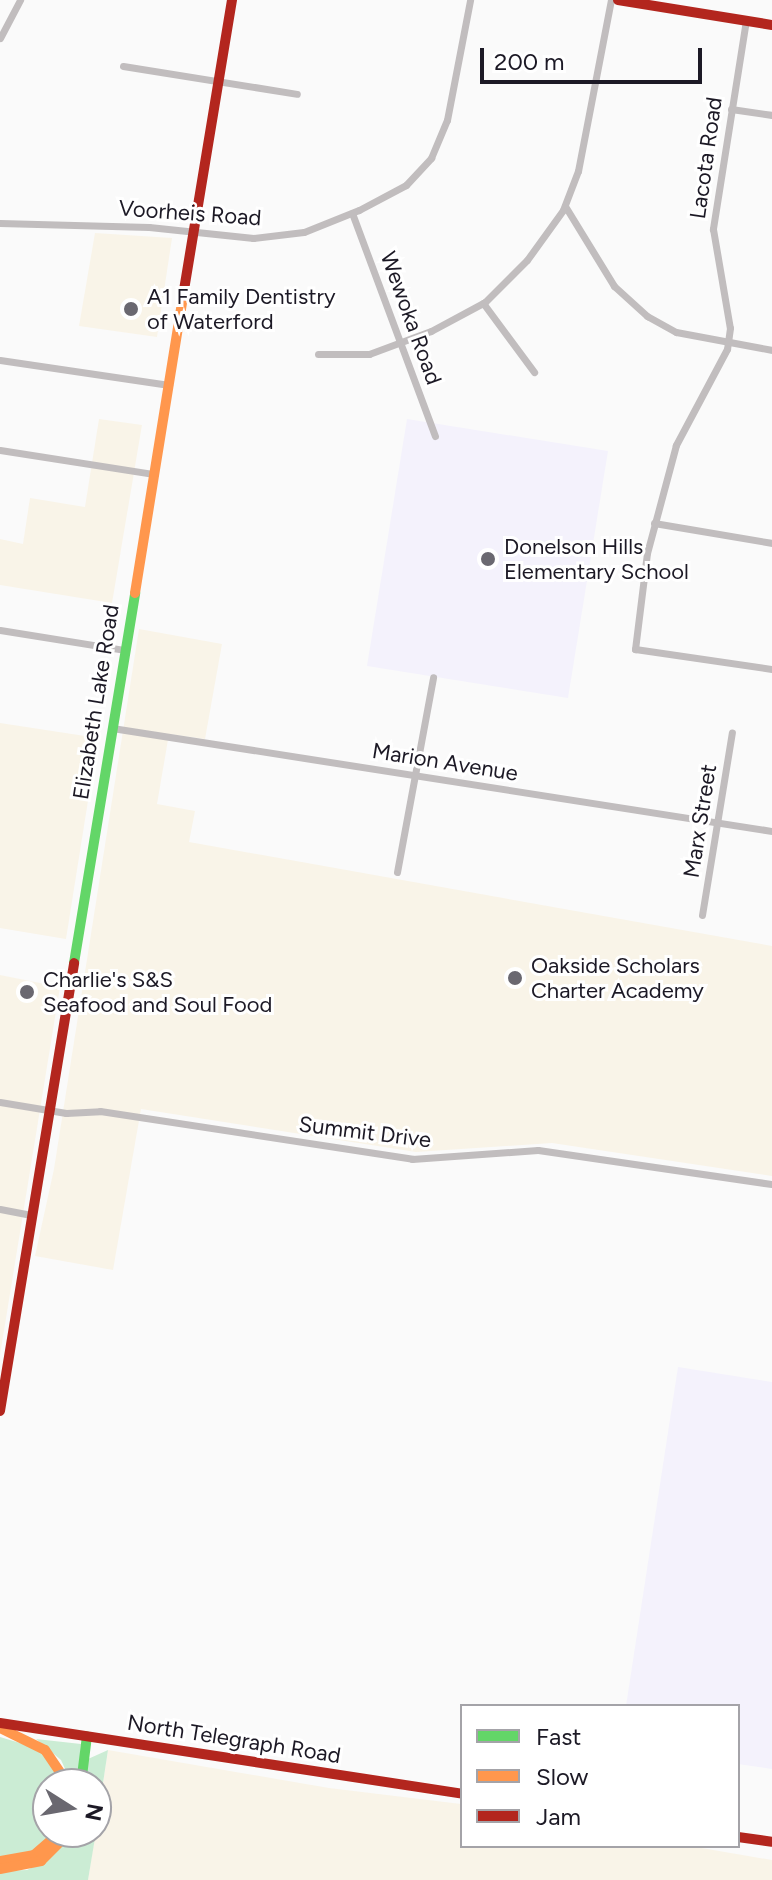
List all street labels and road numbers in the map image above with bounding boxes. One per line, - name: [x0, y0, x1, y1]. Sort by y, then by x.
- street label: Lacota Road: [684, 95, 728, 221]
- street label: Voorheis Road: [118, 195, 262, 231]
- street label: Wewoka Road: [375, 248, 447, 388]
- street label: Elizabeth Lake Road: [68, 603, 124, 801]
- street label: Marion Avenue: [370, 737, 520, 787]
- street label: Marx Street: [678, 762, 722, 880]
- street label: Summit Drive: [297, 1111, 433, 1153]
- street label: North Telegraph Road: [125, 1709, 343, 1769]

